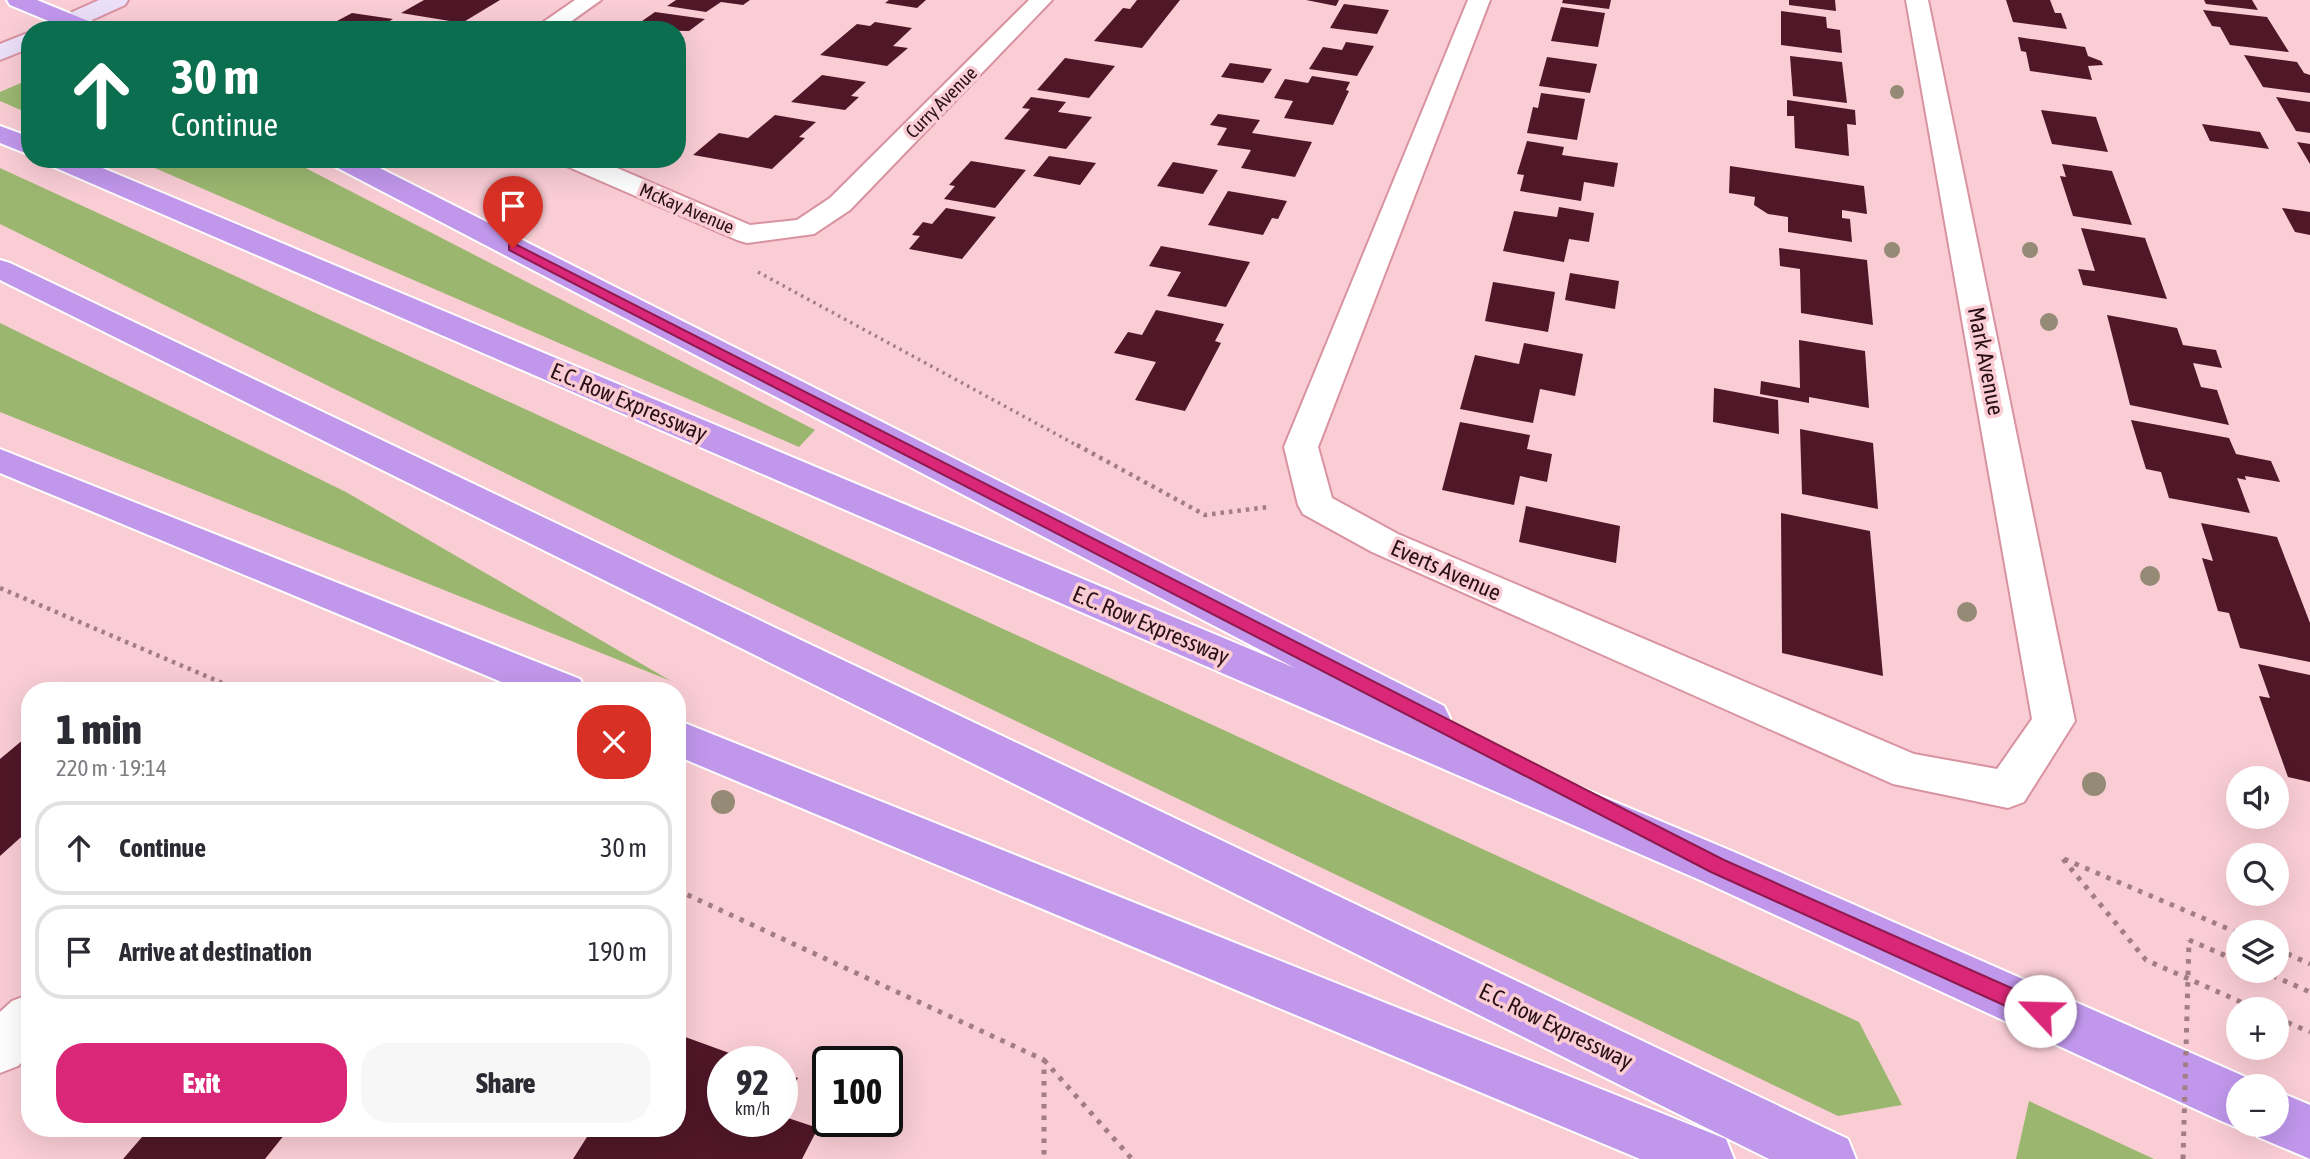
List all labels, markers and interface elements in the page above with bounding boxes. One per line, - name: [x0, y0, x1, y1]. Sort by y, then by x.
- text: 30 m: [171, 48, 259, 104]
- icon: ahead: [56, 49, 147, 140]
- street label: Curry Avenue: [901, 62, 981, 142]
- text: Continue: [171, 106, 278, 143]
- pin: [483, 176, 543, 248]
- street label: McKay Avenue: [636, 178, 738, 238]
- icon: arrive: [494, 187, 532, 225]
- street label: Mark Avenue: [1963, 305, 2009, 417]
- street label: E.C. Row Expressway: [547, 357, 711, 447]
- street label: Everts Avenue: [1387, 534, 1505, 606]
- street label: E.C. Row Expressway: [1069, 580, 1233, 670]
- text: 1 min: [56, 705, 142, 753]
- button: close: [577, 705, 651, 779]
- text: 220 m · 19:14: [56, 755, 167, 781]
- map controls: [2226, 766, 2289, 1137]
- button: sound: [2226, 766, 2289, 829]
- icon: ahead: [60, 829, 98, 867]
- text: Continue: [119, 833, 206, 863]
- text: 30 m: [600, 833, 647, 863]
- button: search: [2226, 843, 2289, 906]
- button: layers: [2226, 920, 2289, 983]
- icon: arrive: [60, 933, 98, 971]
- text: Arrive at destination: [119, 937, 312, 967]
- text: 190 m: [588, 937, 647, 967]
- position arrow: [2003, 974, 2077, 1048]
- street label: E.C. Row Expressway: [1475, 978, 1637, 1074]
- button: +: [2226, 997, 2289, 1060]
- button: Exit: [56, 1043, 347, 1123]
- button: Share: [361, 1043, 651, 1123]
- speed limit sign: 100: [812, 1046, 903, 1137]
- text: 92: [736, 1062, 769, 1102]
- button: −: [2226, 1074, 2289, 1137]
- text: km/h: [735, 1098, 770, 1119]

